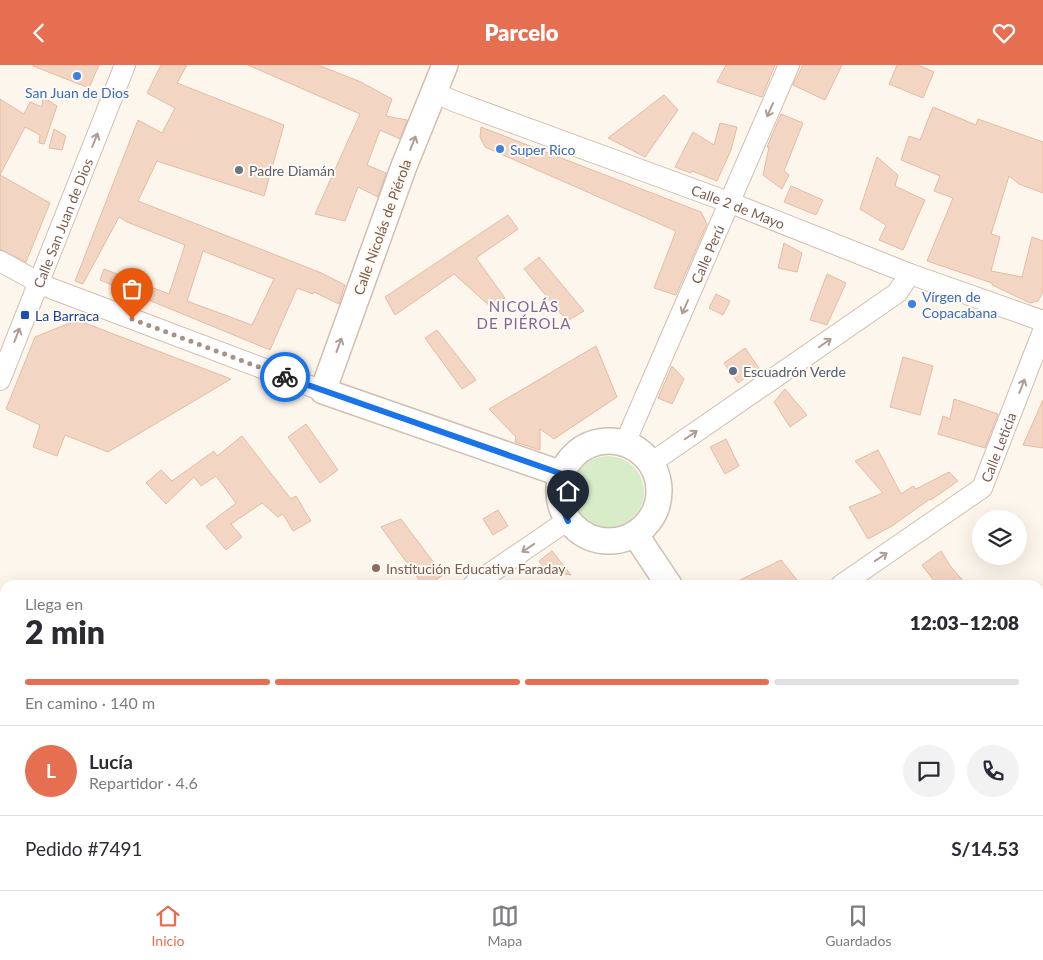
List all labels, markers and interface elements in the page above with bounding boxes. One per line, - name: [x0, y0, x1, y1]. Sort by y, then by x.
- icon: back: [25, 19, 53, 47]
- text: Parcelo: [484, 19, 559, 46]
- icon: heart: [990, 19, 1018, 47]
- marker: San Juan de Dios: [71, 70, 83, 82]
- place label: San Juan de Dios: [25, 84, 129, 101]
- one-way arrow: [764, 102, 774, 117]
- one-way arrow: [91, 133, 100, 149]
- one-way arrow: [409, 136, 418, 151]
- place label: Super Rico: [510, 141, 575, 158]
- marker: Super Rico: [494, 143, 506, 155]
- street label: Calle San Juan de Dios: [29, 156, 96, 290]
- street label: Calle Nicolás de Piérola: [350, 157, 414, 297]
- place label: Padre Diamán: [249, 162, 335, 179]
- marker: Padre Diamán: [233, 164, 245, 176]
- street label: Calle 2 de Mayo: [689, 181, 788, 232]
- street label: Calle Perú: [687, 222, 727, 286]
- pin: [111, 268, 153, 319]
- icon: bag: [118, 275, 146, 303]
- place label: Vírgen de Copacabana: [922, 288, 997, 321]
- district label: NICOLÁS DE PIÉROLA: [477, 297, 571, 332]
- marker: Vírgen de Copacabana: [906, 298, 918, 310]
- one-way arrow: [679, 299, 689, 314]
- place label: La Barraca: [35, 307, 99, 324]
- marker: La Barraca: [19, 309, 31, 321]
- one-way arrow: [14, 327, 23, 342]
- one-way arrow: [335, 338, 344, 353]
- one-way arrow: [818, 338, 832, 348]
- courier: [260, 352, 310, 402]
- icon: bike: [271, 363, 299, 391]
- place label: Escuadrón Verde: [743, 363, 846, 380]
- marker: Escuadrón Verde: [727, 365, 739, 377]
- one-way arrow: [1018, 378, 1027, 394]
- street label: Calle Leticia: [977, 410, 1019, 485]
- one-way arrow: [684, 430, 698, 440]
- pin: [547, 470, 589, 521]
- icon: home: [554, 477, 582, 505]
- map controls: [972, 510, 1027, 565]
- button: layers: [972, 510, 1027, 565]
- one-way arrow: [521, 543, 535, 553]
- one-way arrow: [874, 552, 888, 562]
- place label: Institución Educativa Faraday: [386, 560, 566, 577]
- marker: Institución Educativa Faraday: [370, 562, 382, 574]
- text: Llega en: [25, 594, 83, 613]
- text: 12:03–12:08: [910, 611, 1019, 634]
- text: 2 min: [25, 612, 105, 651]
- text: En camino · 140 m: [25, 693, 155, 712]
- button: chat: [903, 745, 955, 797]
- button: phone: [967, 745, 1019, 797]
- text: Lucía: [89, 750, 133, 773]
- text: L: [46, 759, 56, 782]
- text: Repartidor · 4.6: [89, 773, 198, 792]
- text: Pedido #7491: [25, 837, 143, 860]
- text: S/14.53: [951, 837, 1019, 860]
- tab: Inicio: [152, 902, 185, 949]
- tab: Mapa: [488, 902, 522, 949]
- tab: Guardados: [825, 902, 891, 949]

